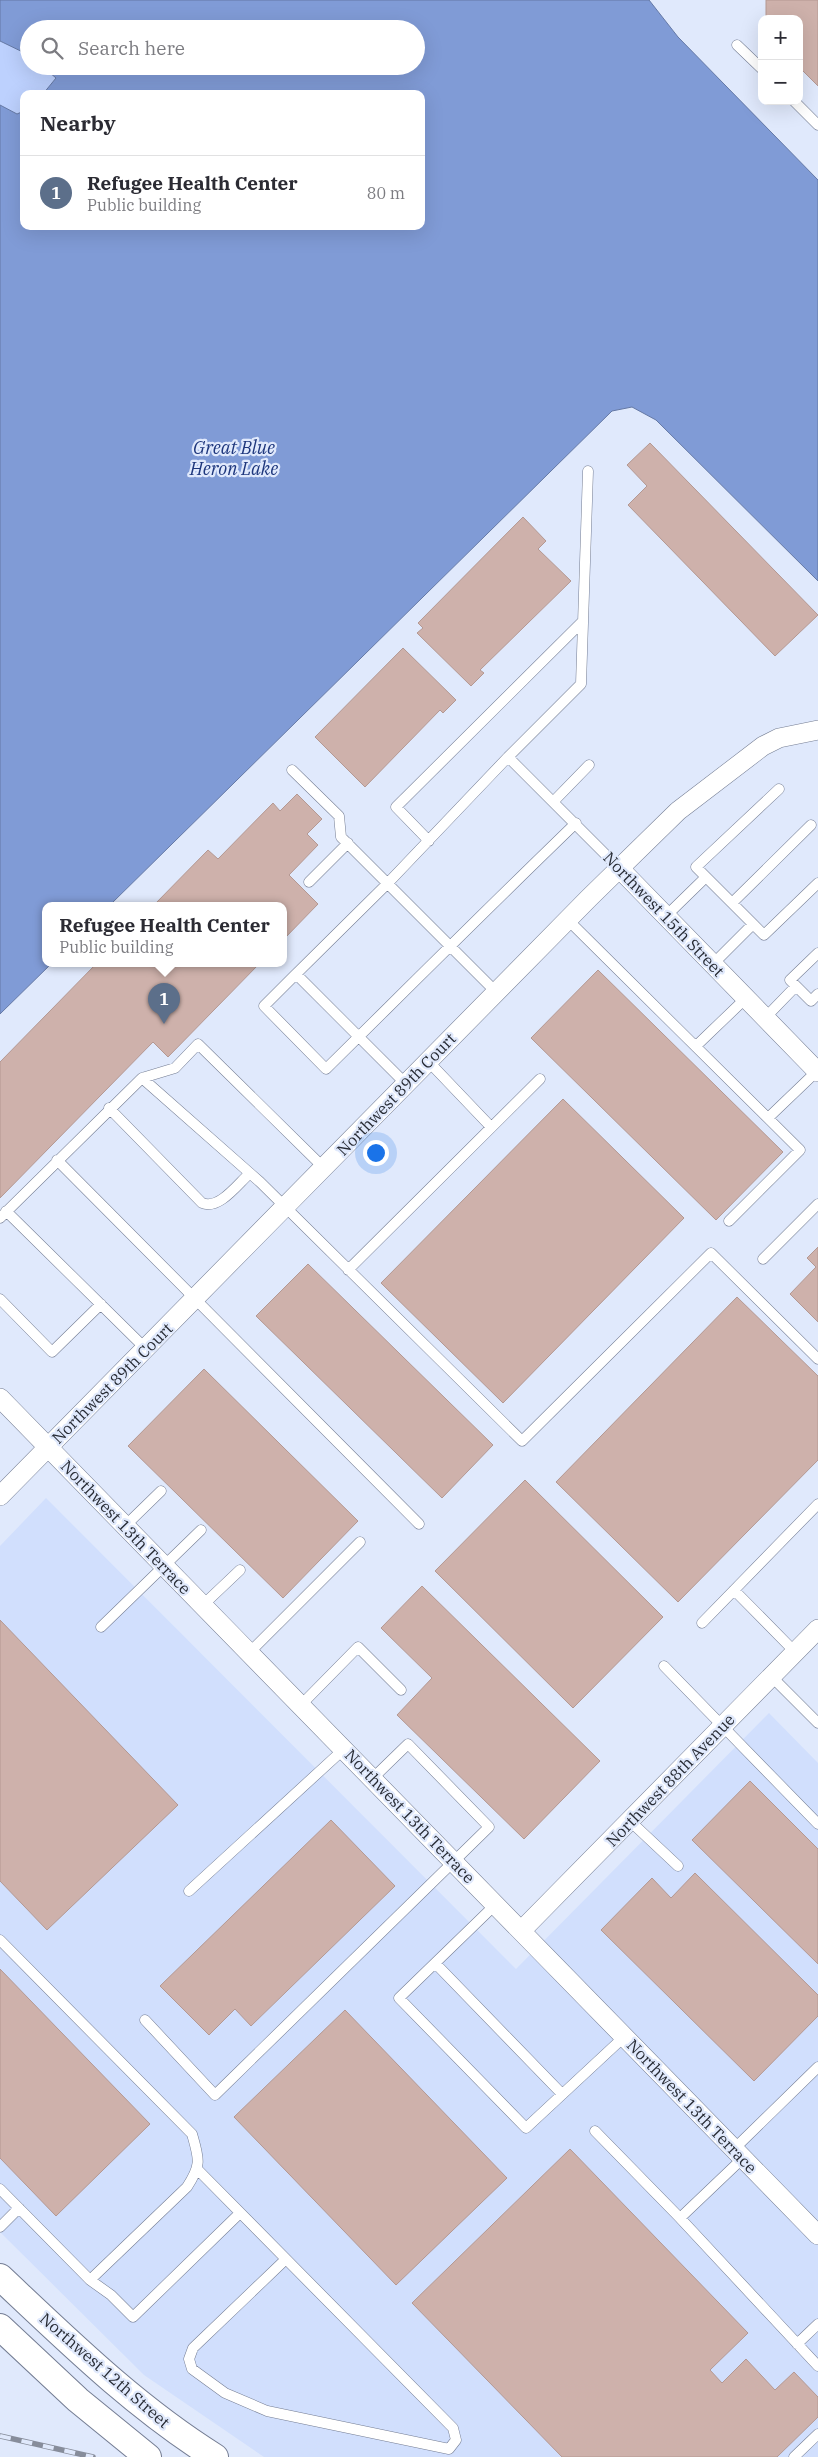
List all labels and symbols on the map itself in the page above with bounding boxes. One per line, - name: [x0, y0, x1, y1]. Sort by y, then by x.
- water label: Great Blue Heron Lake: [189, 436, 278, 480]
- street label: Northwest 15th Street: [599, 848, 729, 981]
- pin: 1: [148, 983, 180, 1024]
- street label: Northwest 89th Court: [332, 1028, 460, 1159]
- your location: [363, 1140, 389, 1166]
- street label: Northwest 89th Court: [47, 1318, 177, 1448]
- street label: Northwest 13th Terrace: [57, 1456, 195, 1598]
- street label: Northwest 88th Avenue: [601, 1709, 739, 1851]
- street label: Northwest 13th Terrace: [341, 1745, 479, 1887]
- street label: Northwest 13th Terrace: [623, 2035, 761, 2177]
- street label: Northwest 12th Street: [36, 2308, 174, 2432]

